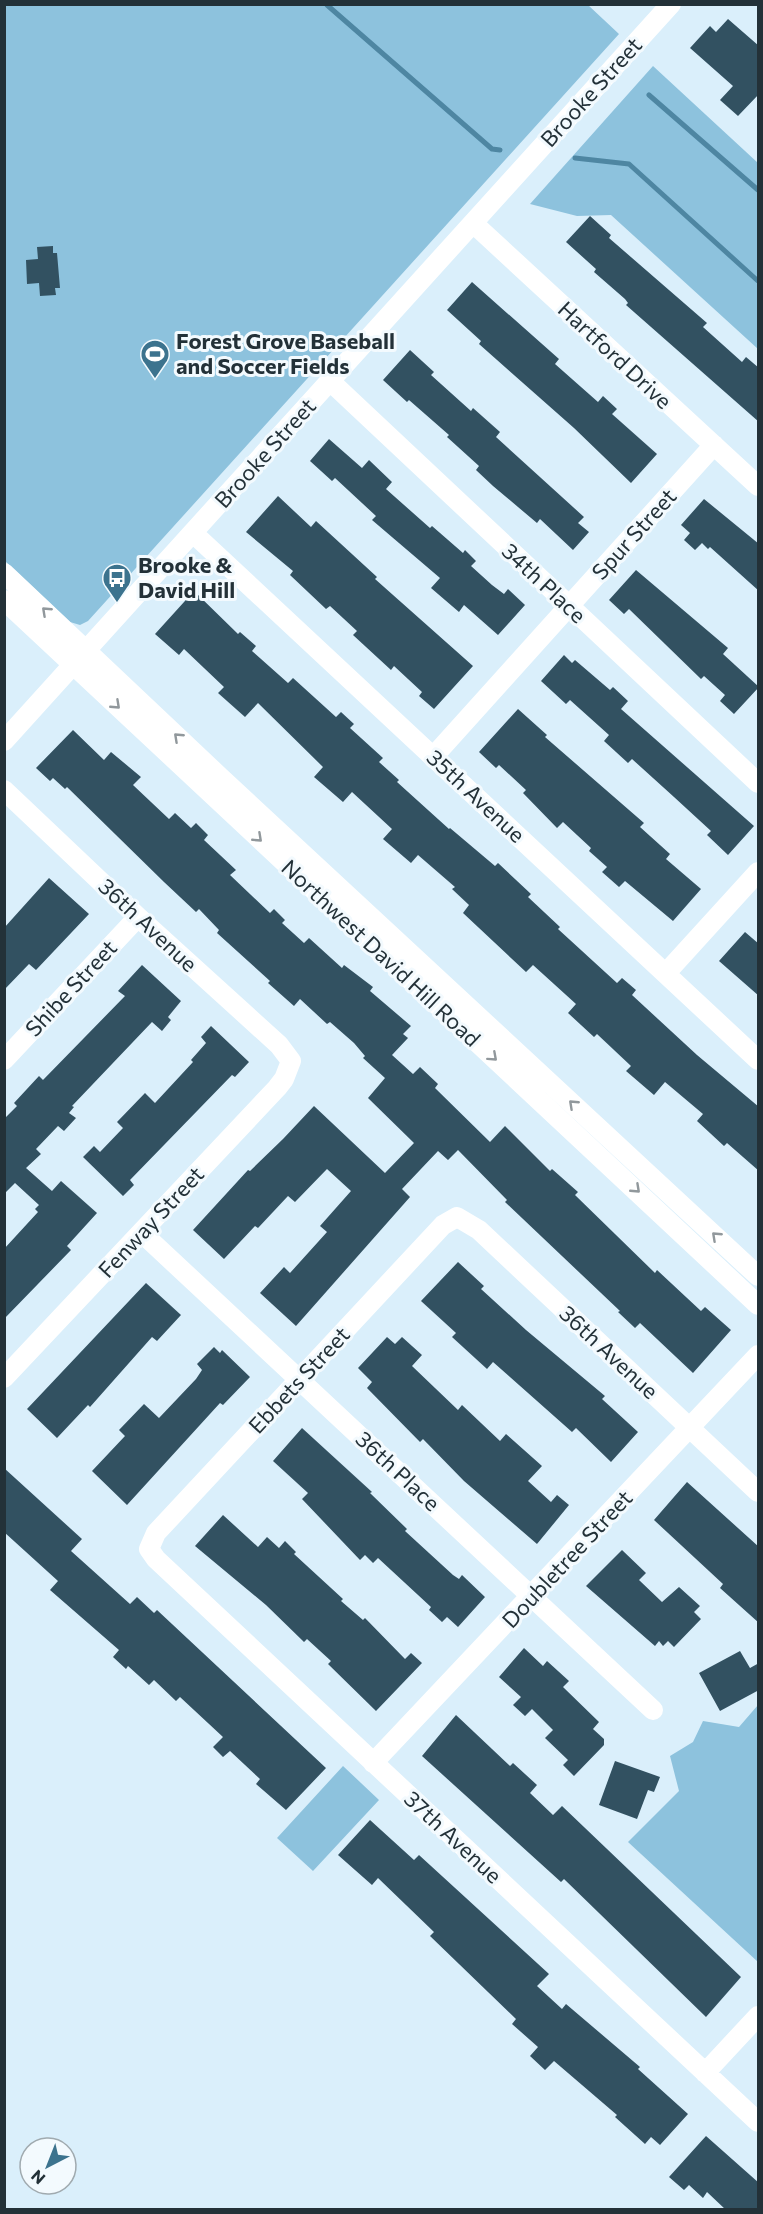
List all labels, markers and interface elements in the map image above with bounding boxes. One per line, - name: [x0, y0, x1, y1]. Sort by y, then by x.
- street label: Brooke Street: [534, 31, 647, 152]
- street label: Hartford Drive: [553, 295, 678, 414]
- place label: Forest Grove Baseball and Soccer Fields: [176, 327, 395, 379]
- sports icon: Forest Grove Baseball and Soccer Fields: [139, 338, 171, 380]
- street label: Brooke Street: [208, 392, 321, 513]
- street label: Spur Street: [586, 482, 682, 585]
- street label: 34th Place: [497, 537, 592, 628]
- place label: Brooke & David Hill: [138, 551, 235, 603]
- bus stop icon: Brooke & David Hill: [101, 562, 133, 604]
- one-way arrow: [42, 607, 52, 618]
- one-way arrow: [109, 698, 120, 709]
- one-way arrow: [174, 733, 185, 744]
- street label: 35th Avenue: [422, 743, 531, 848]
- one-way arrow: [252, 831, 262, 842]
- street label: Northwest David Hill Road: [276, 853, 486, 1052]
- street label: 36th Avenue: [93, 872, 203, 977]
- street label: Shibe Street: [19, 934, 122, 1042]
- one-way arrow: [486, 1050, 497, 1061]
- one-way arrow: [569, 1100, 580, 1111]
- street label: Fenway Street: [92, 1160, 209, 1283]
- one-way arrow: [629, 1182, 640, 1193]
- one-way arrow: [712, 1232, 722, 1243]
- street label: 36th Avenue: [554, 1299, 664, 1404]
- street label: Ebbets Street: [242, 1321, 355, 1439]
- street label: 36th Place: [351, 1425, 446, 1516]
- street label: Doubletree Street: [496, 1484, 637, 1633]
- street label: 37th Avenue: [399, 1785, 508, 1889]
- north arrow: [18, 2136, 78, 2196]
- text: N: [27, 2166, 48, 2189]

